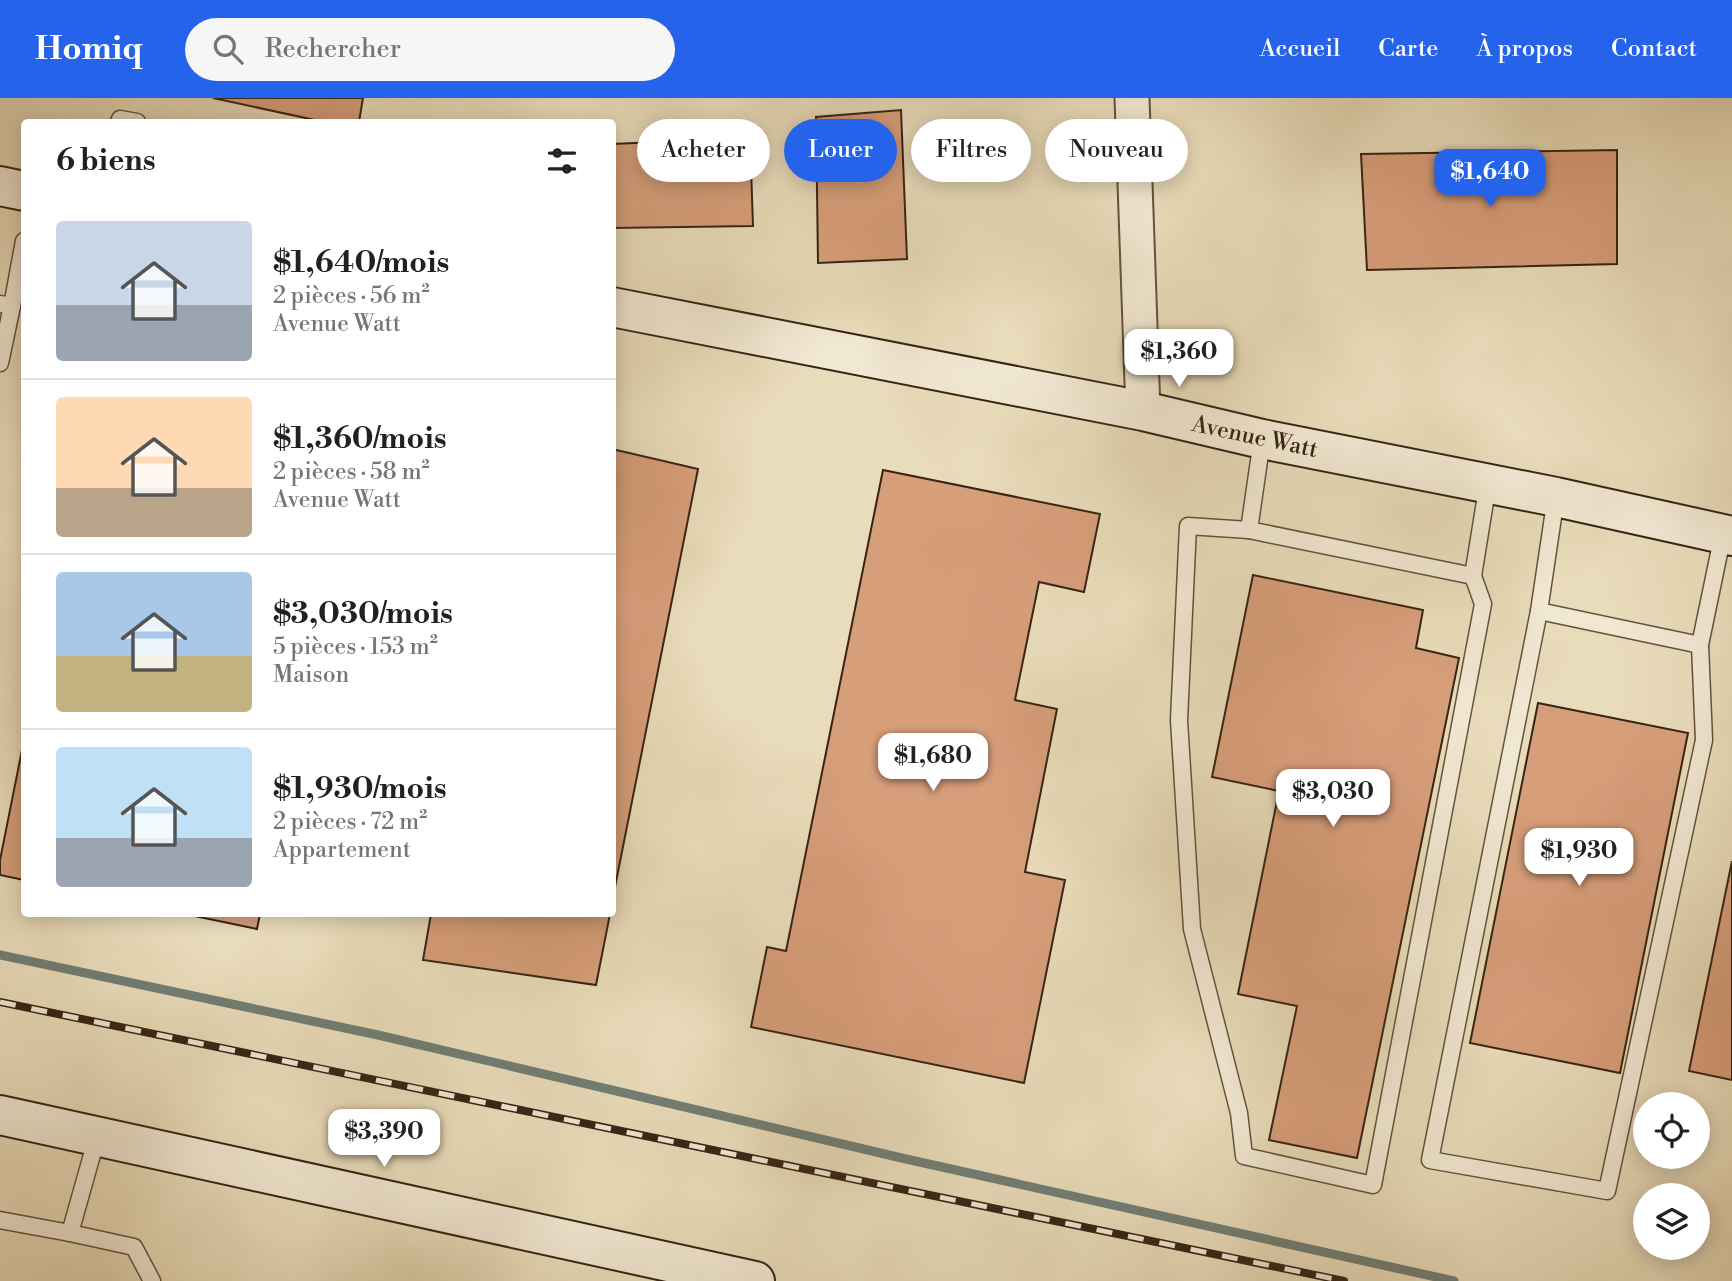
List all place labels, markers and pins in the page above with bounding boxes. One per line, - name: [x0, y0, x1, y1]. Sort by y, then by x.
- pin: $1,640: [1433, 150, 1547, 209]
- pin: $1,360: [1122, 330, 1236, 389]
- pin: $1,680: [876, 734, 990, 793]
- pin: $3,030: [1276, 770, 1390, 829]
- pin: $1,930: [1522, 828, 1636, 888]
- pin: $3,390: [327, 1110, 441, 1169]

